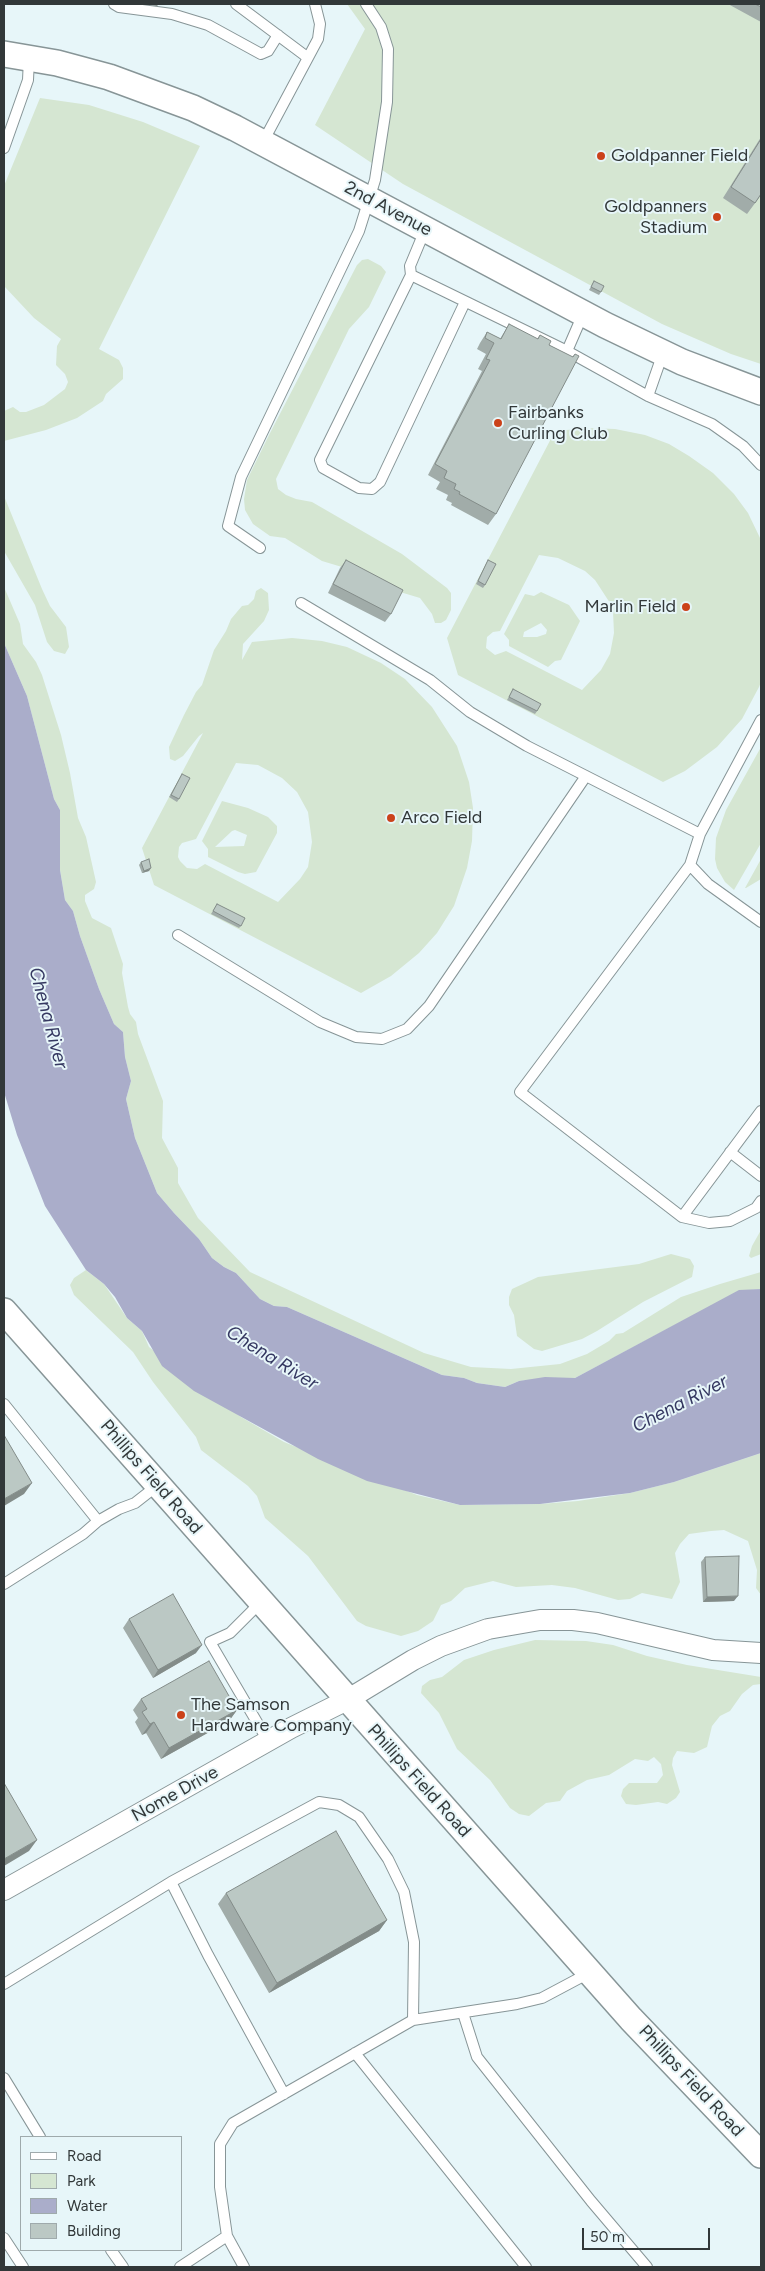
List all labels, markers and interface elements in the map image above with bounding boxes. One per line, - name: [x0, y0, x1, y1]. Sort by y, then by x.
- place label: Goldpanner Field: [611, 145, 748, 167]
- marker: Goldpanner Field: [595, 150, 607, 162]
- street label: 2nd Avenue: [341, 177, 435, 241]
- place label: Goldpanners Stadium: [604, 196, 707, 238]
- marker: Goldpanners Stadium: [711, 211, 723, 223]
- place label: Fairbanks Curling Club: [508, 402, 608, 444]
- marker: Fairbanks Curling Club: [492, 417, 504, 429]
- place label: Marlin Field: [585, 596, 676, 618]
- marker: Marlin Field: [680, 601, 692, 613]
- place label: Arco Field: [401, 807, 482, 829]
- marker: Arco Field: [385, 812, 397, 824]
- water label: Chena River: [24, 965, 72, 1071]
- water label: Chena River: [222, 1321, 322, 1395]
- water label: Chena River: [628, 1370, 732, 1438]
- street label: Phillips Field Road: [95, 1415, 207, 1539]
- place label: The Samson Hardware Company: [191, 1694, 352, 1736]
- marker: The Samson Hardware Company: [175, 1709, 187, 1721]
- street label: Phillips Field Road: [363, 1720, 475, 1842]
- street label: Nome Drive: [128, 1761, 222, 1827]
- street label: Phillips Field Road: [634, 2021, 748, 2141]
- legend: [20, 2136, 182, 2251]
- text: Road: [67, 2147, 102, 2165]
- text: Park: [67, 2172, 96, 2190]
- text: Water: [67, 2197, 107, 2215]
- scale bar: [585, 2218, 712, 2250]
- text: Building: [67, 2222, 121, 2240]
- text: 50 m: [590, 2228, 625, 2246]

